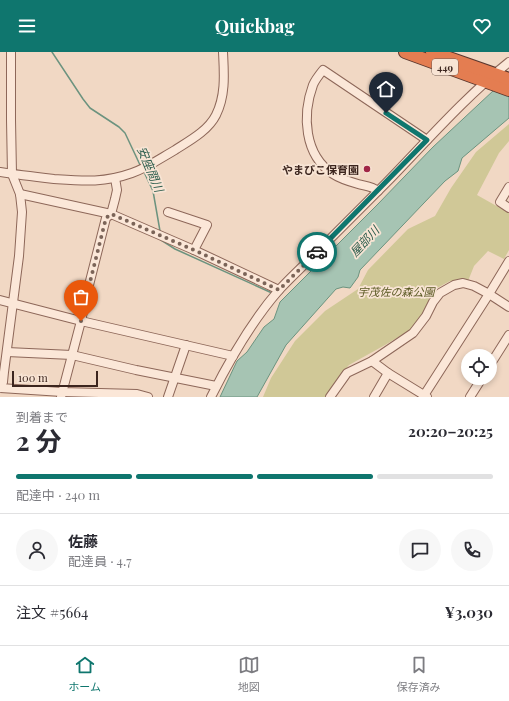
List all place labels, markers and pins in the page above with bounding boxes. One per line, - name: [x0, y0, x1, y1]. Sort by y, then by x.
- pin: [369, 72, 403, 113]
- place label: やまびこ保育園: [282, 162, 359, 177]
- marker: やまびこ保育園: [362, 164, 372, 174]
- pin: [64, 280, 98, 321]

